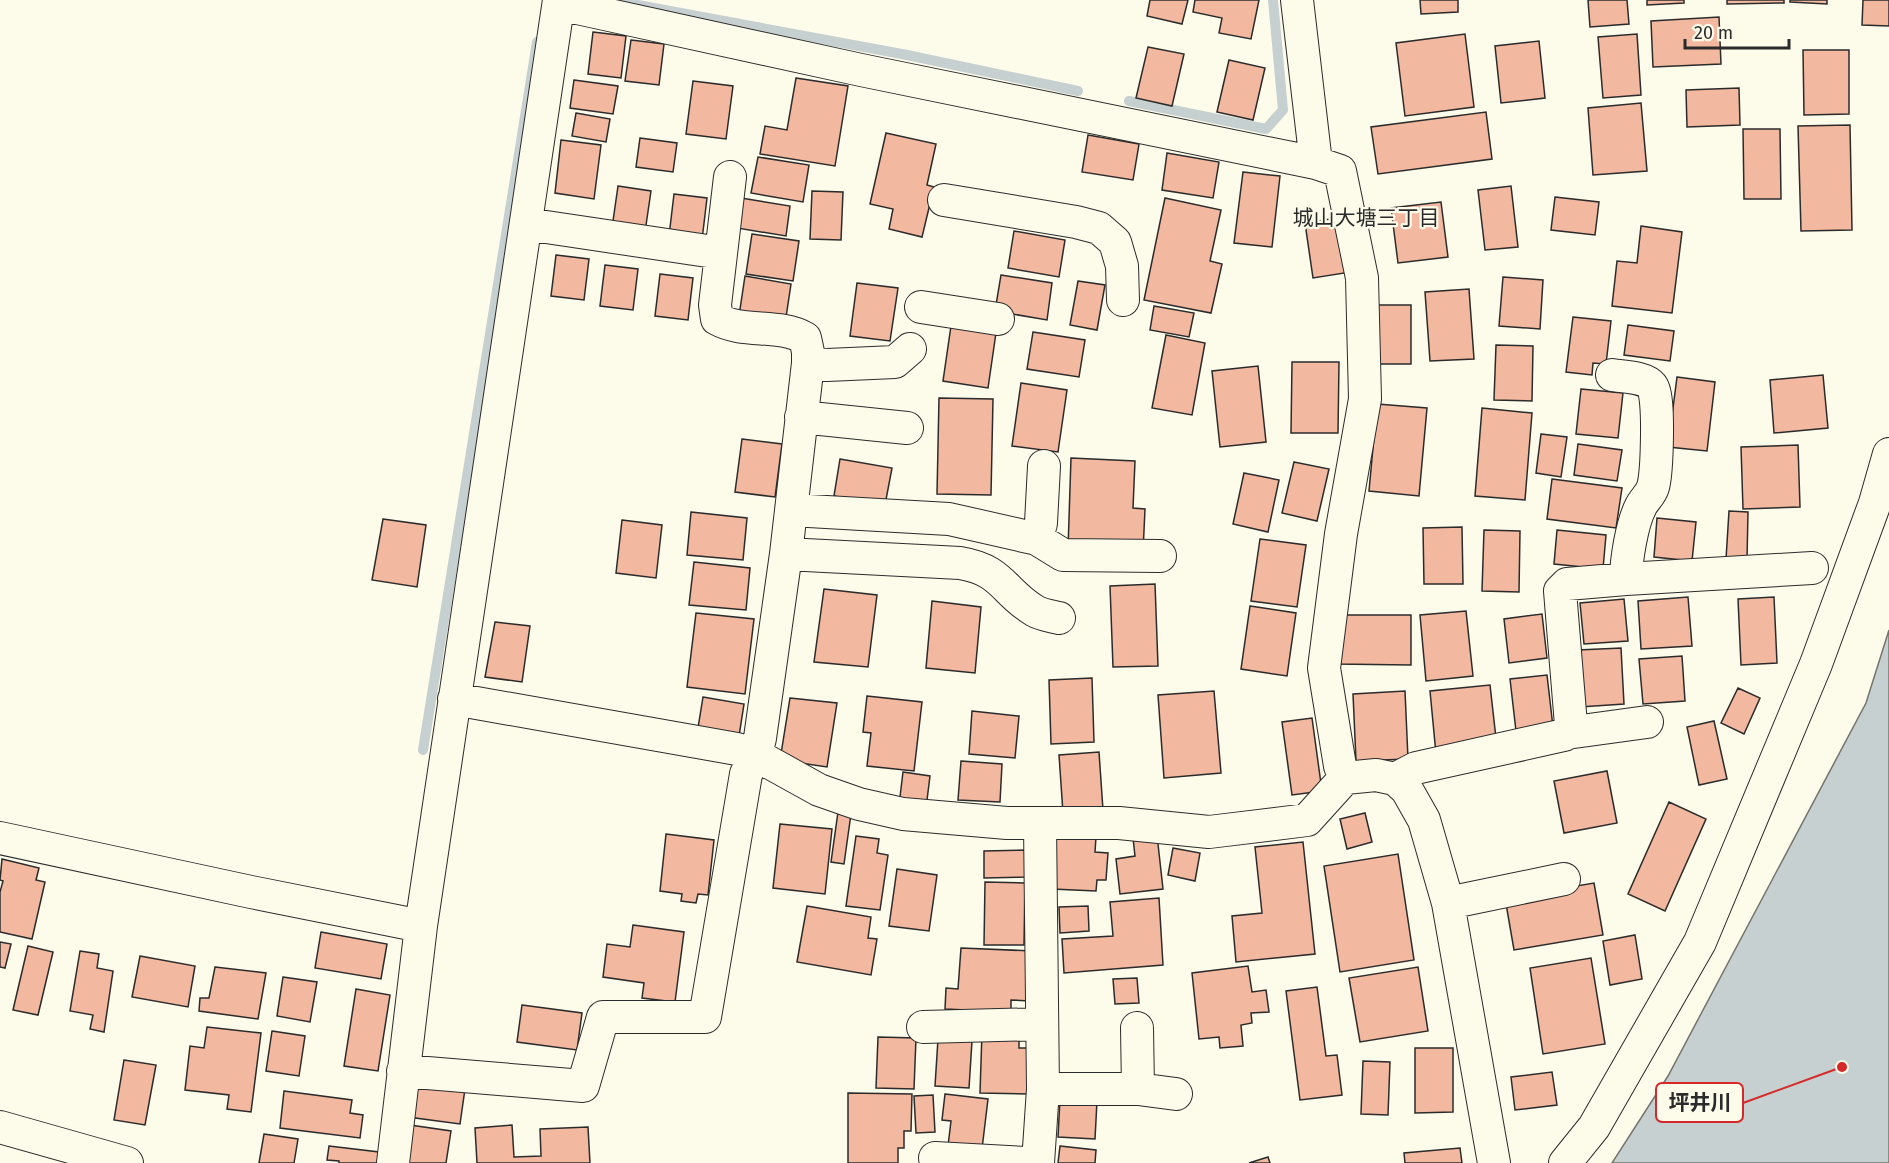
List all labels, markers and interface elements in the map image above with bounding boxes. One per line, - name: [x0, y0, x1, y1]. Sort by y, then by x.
- scale bar: [1685, 12, 1788, 50]
- text: 20 m: [1694, 22, 1733, 44]
- district label: 城山大塘三丁目: [1293, 205, 1440, 231]
- callout: 坪井川: [1656, 1083, 1743, 1122]
- text: 坪井川: [1669, 1090, 1732, 1116]

